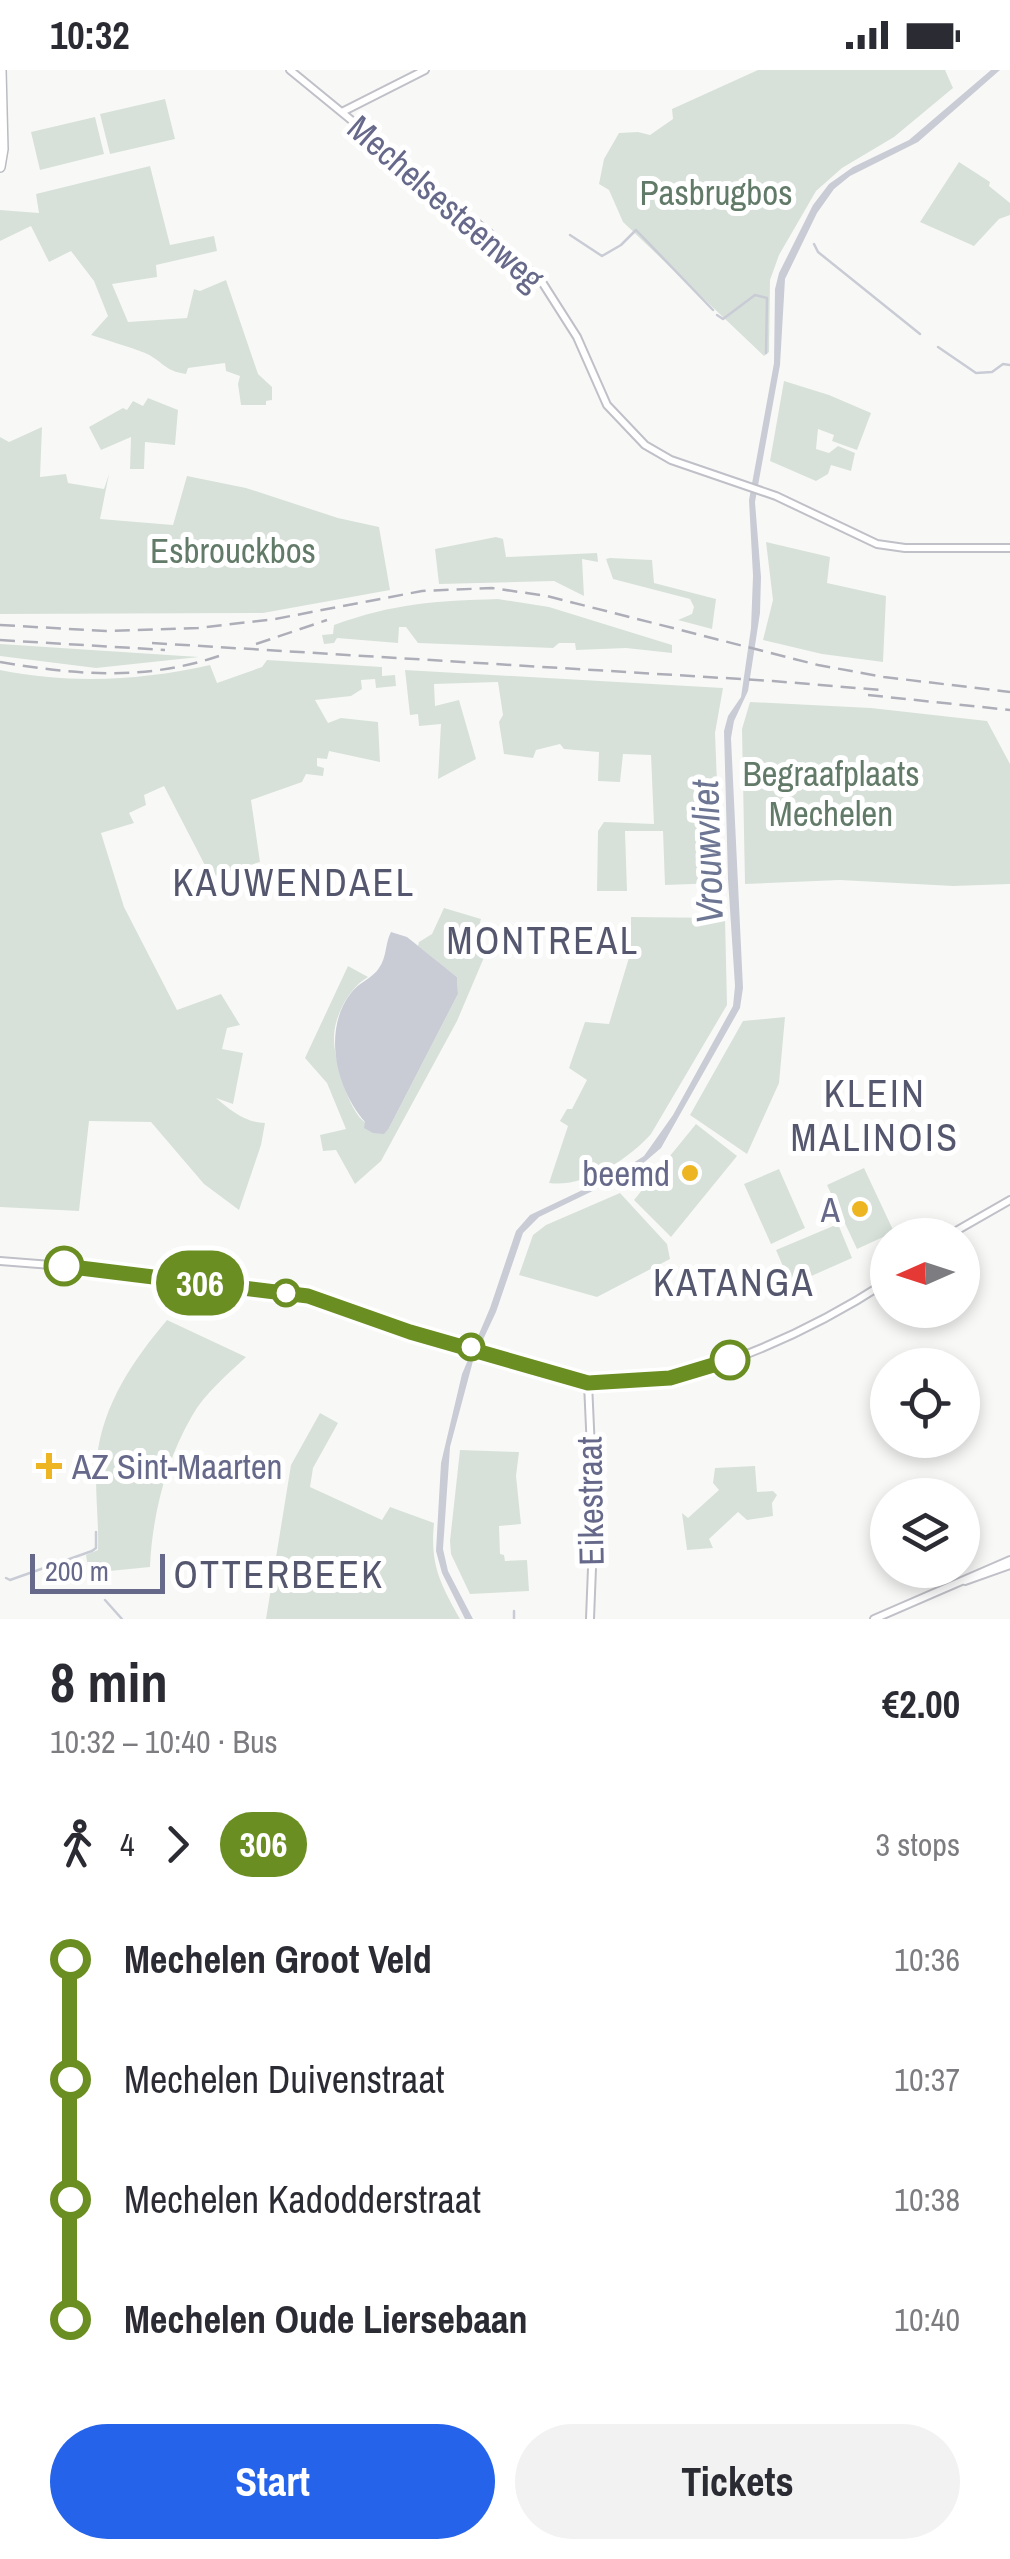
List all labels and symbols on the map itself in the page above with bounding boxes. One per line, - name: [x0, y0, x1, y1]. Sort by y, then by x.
- street label: Mechelsesteenweg: [338, 105, 554, 301]
- park label: Pasbrugbos: [639, 169, 793, 216]
- park label: Esbrouckbos: [150, 527, 316, 574]
- park label: Begraafplaats Mechelen: [742, 750, 920, 837]
- water label: Vrouwvliet: [679, 778, 735, 925]
- district label: KAUWENDAEL: [172, 857, 416, 908]
- district label: MONTREAL: [446, 915, 640, 966]
- district label: KLEIN MALINOIS: [791, 1068, 959, 1163]
- place label: beemd: [582, 1150, 670, 1197]
- marker: beemd: [679, 1162, 701, 1184]
- place label: A: [820, 1186, 841, 1233]
- marker: A: [849, 1198, 871, 1220]
- north arrow: [870, 1218, 980, 1328]
- unlabelled marker: [45, 1247, 83, 1285]
- line badge: 306: [142, 1250, 258, 1316]
- district label: KATANGA: [653, 1257, 815, 1308]
- unlabelled marker: [273, 1280, 299, 1306]
- unlabelled marker: [458, 1334, 484, 1360]
- unlabelled marker: [711, 1341, 749, 1379]
- street label: Eikestraat: [565, 1436, 615, 1566]
- place label: AZ Sint-Maarten: [71, 1443, 283, 1490]
- marker: AZ Sint-Maarten: [36, 1453, 62, 1479]
- scale bar: [30, 1549, 165, 1594]
- district label: OTTERBEEK: [173, 1549, 385, 1600]

